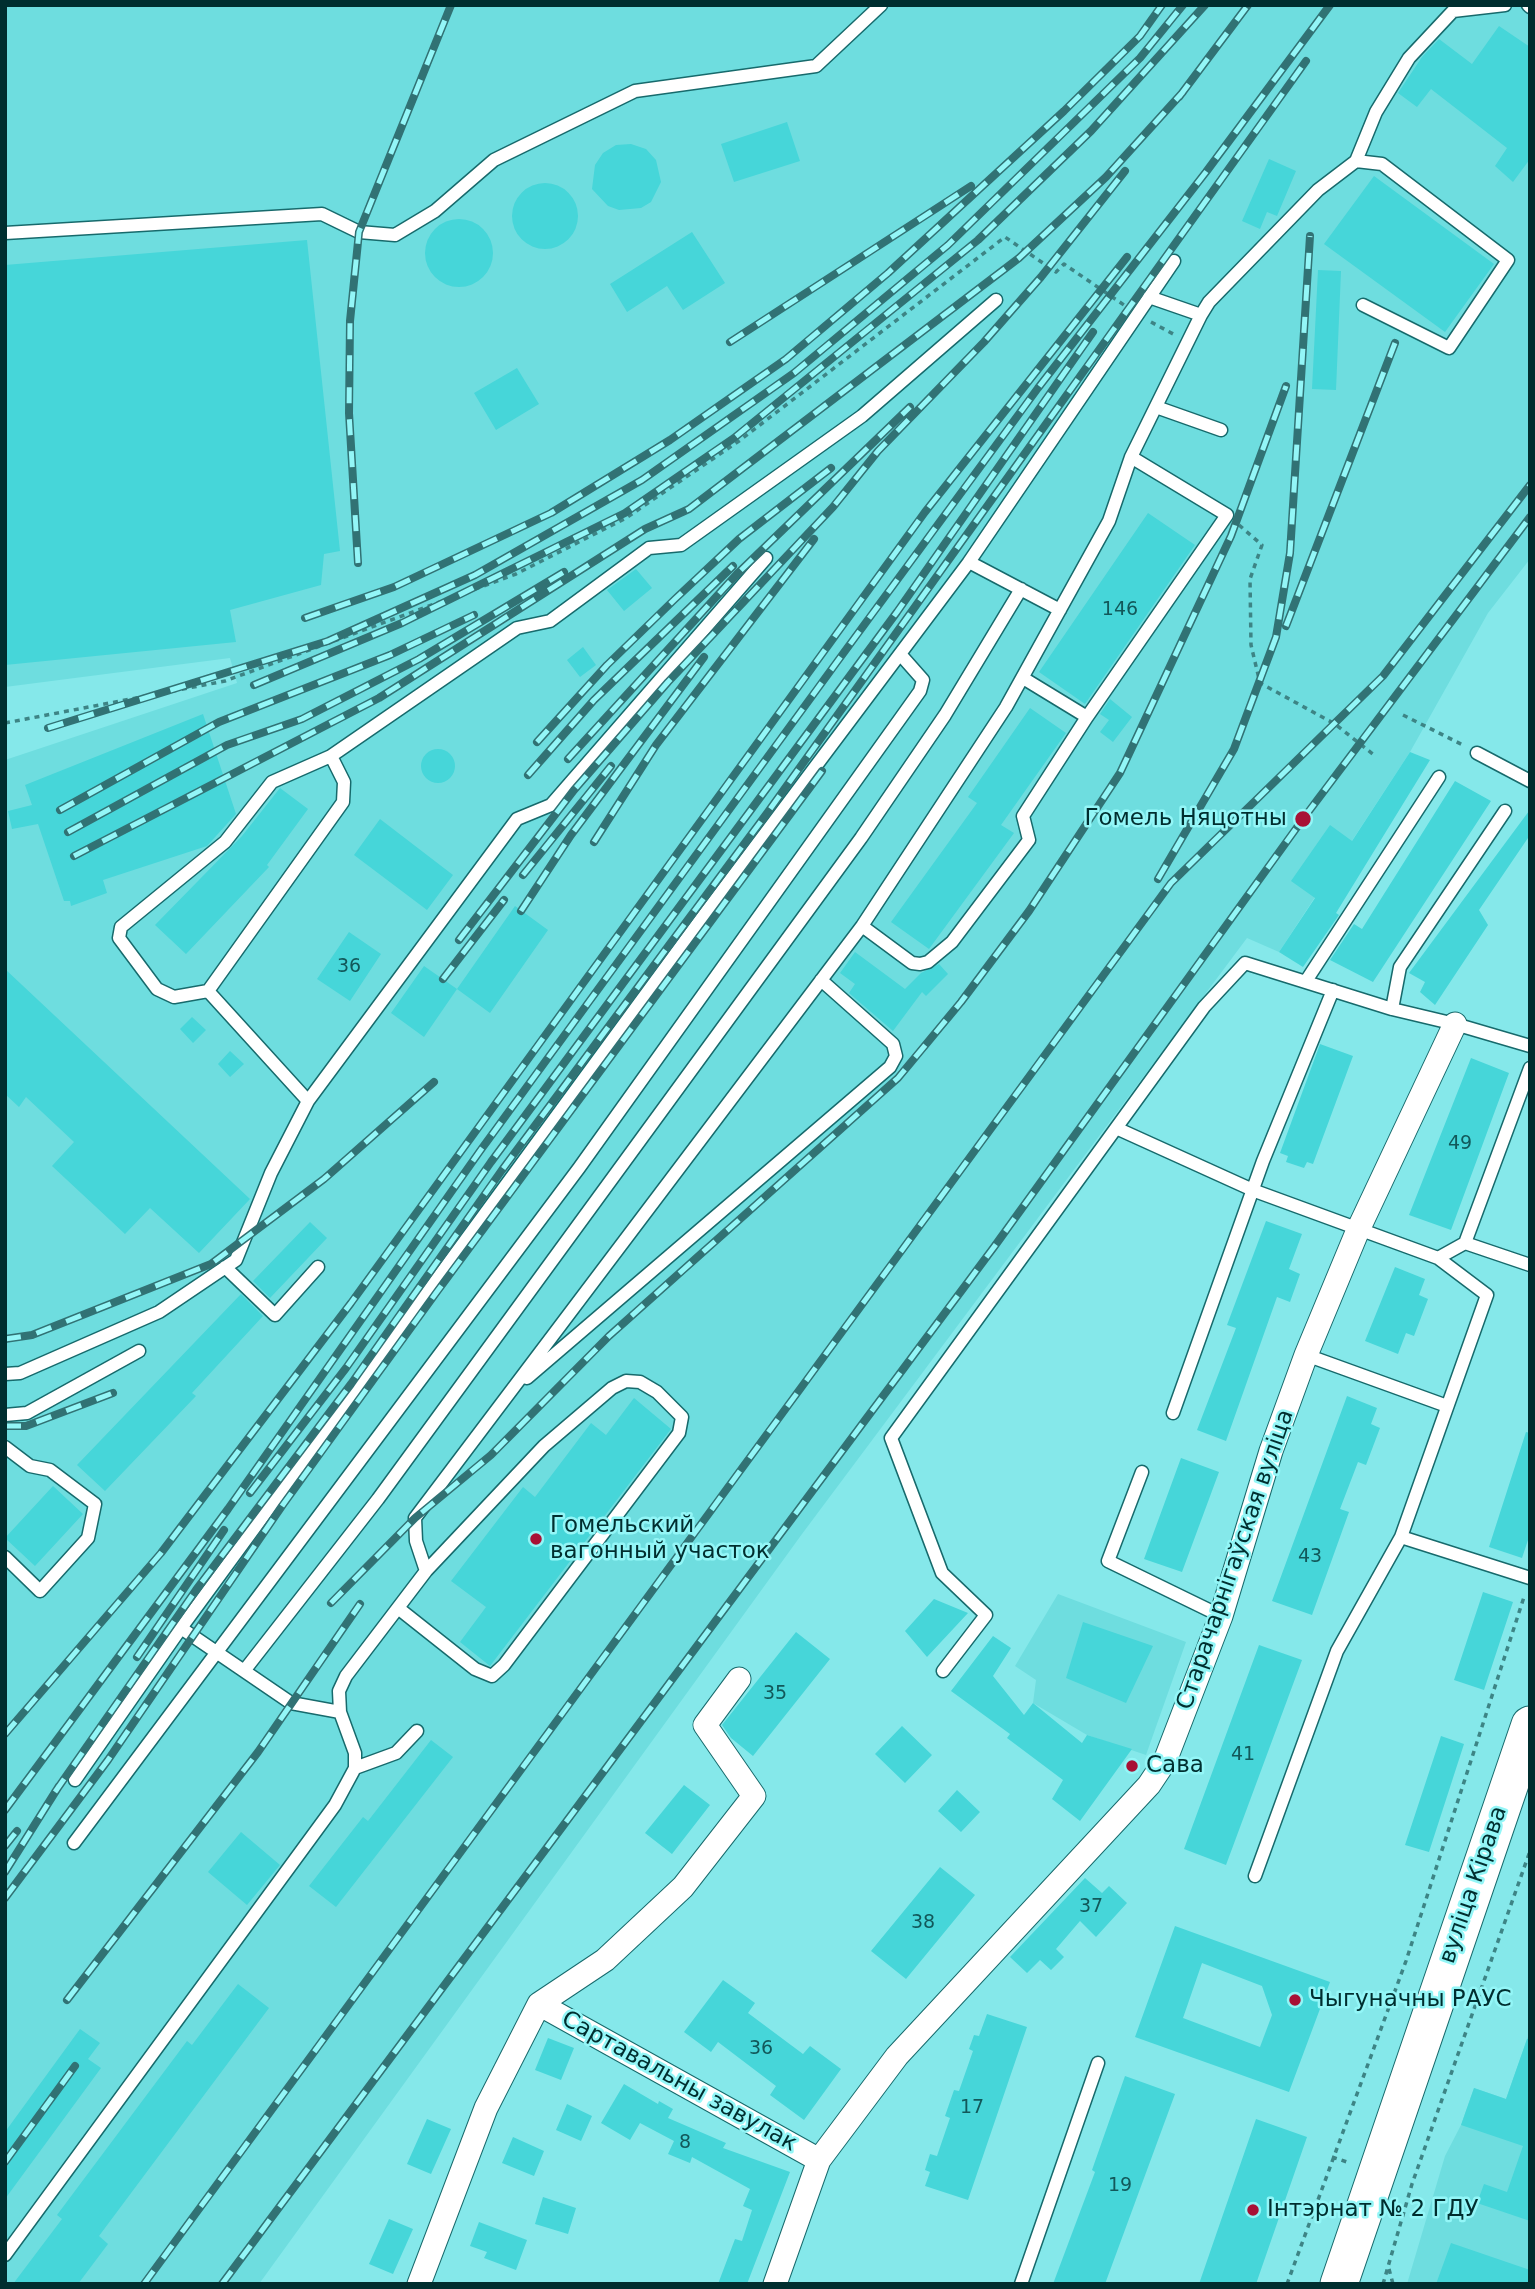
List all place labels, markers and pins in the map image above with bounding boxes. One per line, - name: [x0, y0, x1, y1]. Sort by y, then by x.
- place label: Гомель Няцотны: [1084, 805, 1287, 833]
- marker: Гомель Няцотны: [1293, 809, 1313, 829]
- place label: Гомельский вагонный участок: [550, 1512, 770, 1566]
- marker: Гомельский вагонный участок: [528, 1531, 544, 1547]
- place label: Сава: [1146, 1752, 1204, 1780]
- marker: Сава: [1124, 1758, 1140, 1774]
- place label: Чыгуначны РАУС: [1309, 1986, 1512, 2014]
- marker: Чыгуначны РАУС: [1287, 1992, 1303, 2008]
- place label: Інтэрнат № 2 ГДУ: [1267, 2196, 1478, 2224]
- marker: Інтэрнат № 2 ГДУ: [1245, 2202, 1261, 2218]

